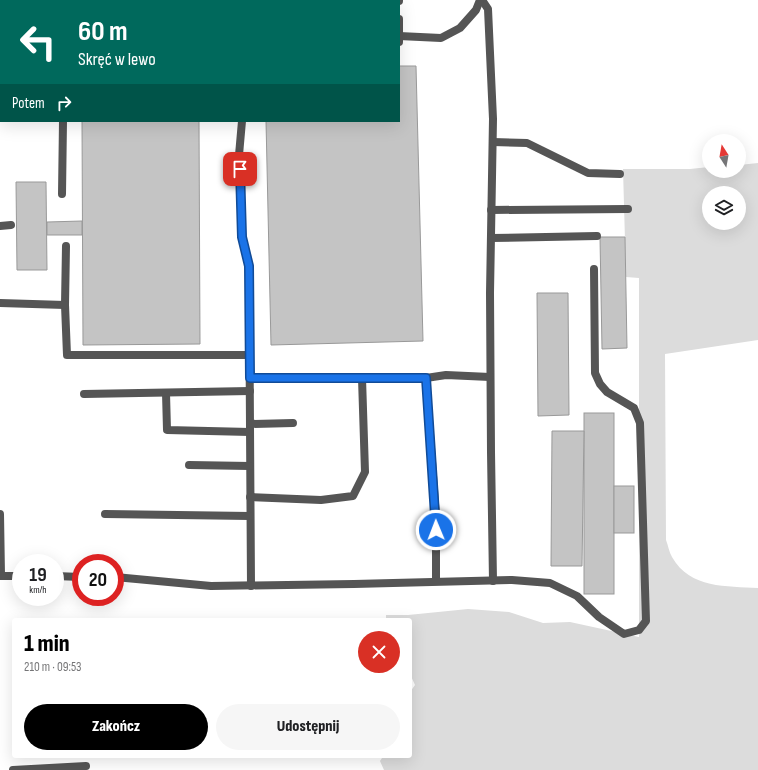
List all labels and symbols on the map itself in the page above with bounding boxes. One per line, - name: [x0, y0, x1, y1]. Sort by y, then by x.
- north arrow: [702, 134, 746, 178]
- pin: [223, 152, 257, 186]
- position arrow: [415, 509, 457, 551]
- speed limit sign: 20: [72, 554, 124, 606]

